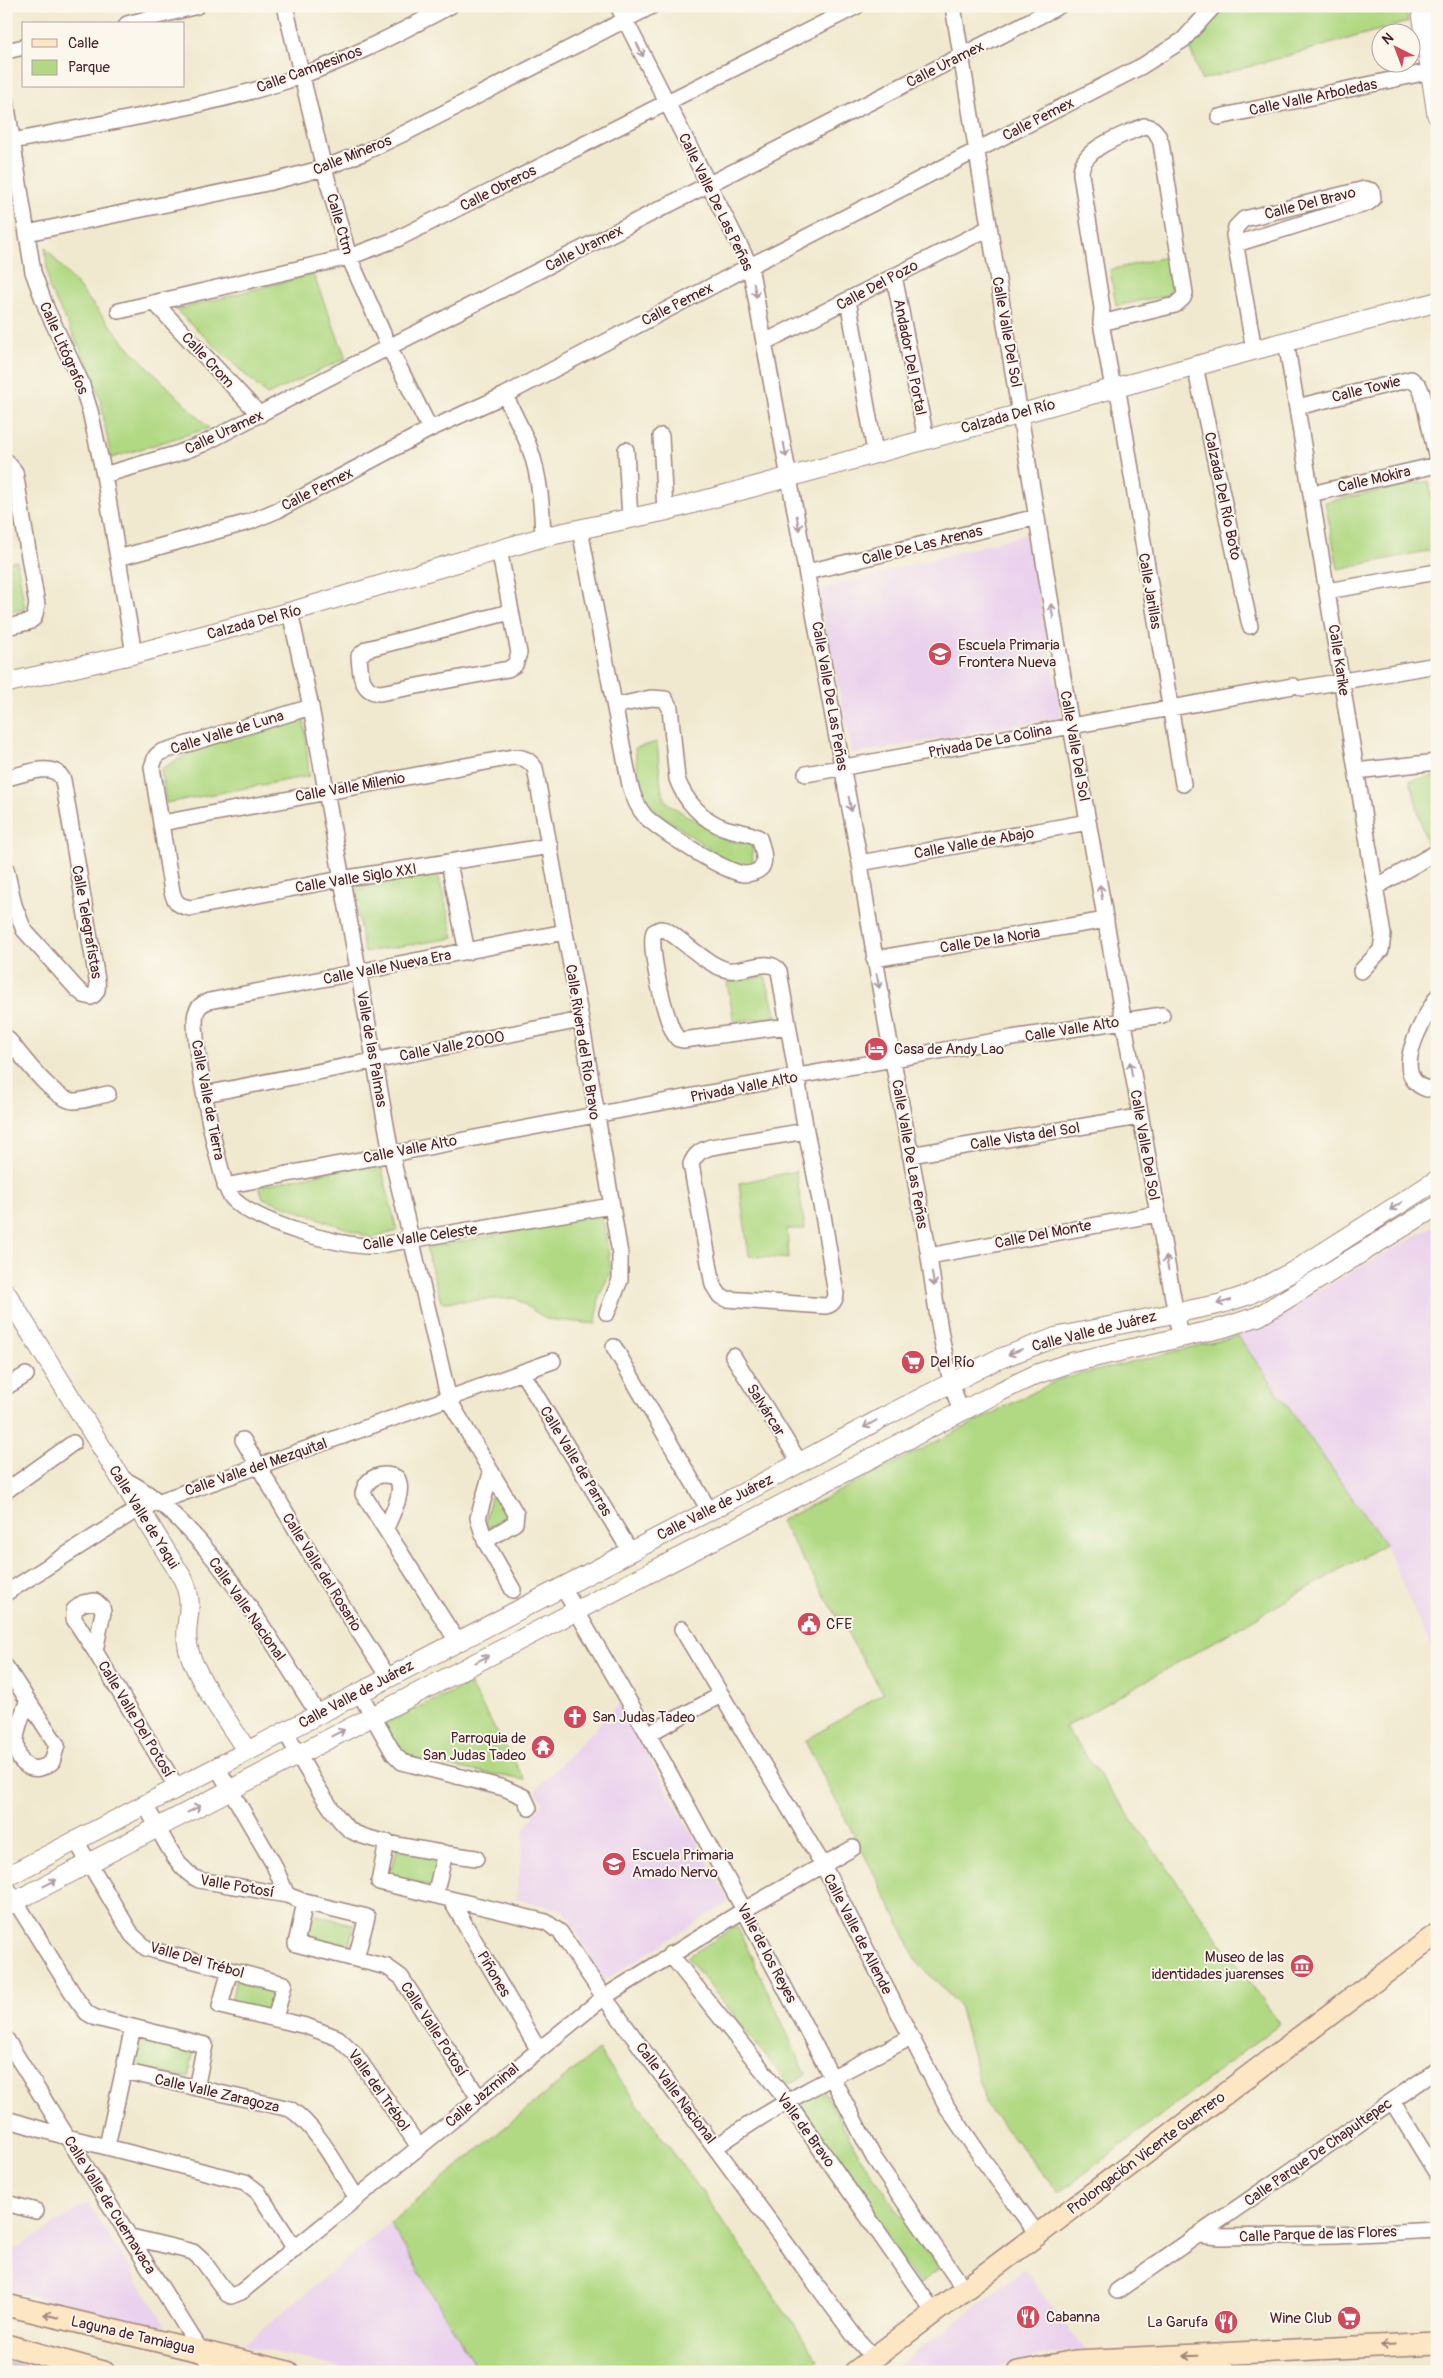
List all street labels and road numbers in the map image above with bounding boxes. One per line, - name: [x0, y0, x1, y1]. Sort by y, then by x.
- street label: Calle Uramex: [903, 37, 987, 92]
- street label: Calle Campesinos: [254, 41, 365, 97]
- street label: Calle Valle Arboledas: [1247, 75, 1379, 120]
- street label: Calle Pemex: [999, 93, 1077, 146]
- street label: Calle Valle De Las Peñas: [674, 130, 757, 275]
- street label: Calle Mineros: [310, 131, 395, 180]
- street label: Calle Obreros: [457, 161, 540, 216]
- street label: Calle Del Bravo: [1263, 183, 1358, 224]
- street label: Calle Ctm: [322, 191, 357, 257]
- street label: Calle Uramex: [542, 221, 626, 276]
- street label: Calle Del Pozo: [833, 256, 921, 315]
- street label: Calle Valle Del Sol: [987, 275, 1026, 389]
- street label: Calle Pemex: [638, 278, 716, 331]
- street label: Andador Del Portal: [889, 297, 930, 417]
- street label: Calle Litógrafos: [35, 299, 93, 398]
- street label: Calle Crom: [177, 329, 238, 392]
- street label: Calle Towie: [1330, 372, 1403, 407]
- street label: Calzada Del Río: [959, 395, 1057, 438]
- street label: Calle Uramex: [182, 406, 267, 459]
- street label: Calzada Del Río Boto: [1200, 430, 1245, 562]
- street label: Calle Mokira: [1336, 462, 1412, 497]
- street label: Calle Pemex: [278, 463, 356, 516]
- street label: Calle De Las Arenas: [860, 521, 985, 570]
- street label: Calle Jarillas: [1133, 552, 1166, 631]
- street label: Calzada Del Río: [205, 601, 303, 644]
- street label: Calle Valle De Las Peñas: [807, 620, 852, 772]
- street label: Calle Karike: [1324, 623, 1354, 698]
- street label: Calle Valle Del Sol: [1055, 689, 1094, 803]
- street label: Calle Valle de Luna: [168, 706, 286, 759]
- street label: Privada De La Colina: [927, 720, 1053, 763]
- street label: Calle Valle Milenio: [294, 768, 406, 806]
- street label: Calle Valle de Abajo: [913, 824, 1036, 863]
- street label: Calle Valle Siglo XXI: [294, 860, 418, 897]
- street label: Calle Telegrafistas: [67, 864, 106, 981]
- street label: Calle De la Noria: [939, 923, 1041, 958]
- street label: Calle Valle Nueva Era: [321, 946, 453, 989]
- street label: Calle Rivera del Río Bravo: [561, 963, 604, 1121]
- street label: Valle de las Palmas: [352, 990, 391, 1109]
- street label: Calle Valle Alto: [1024, 1013, 1121, 1046]
- street label: Calle Valle 2000: [398, 1027, 506, 1066]
- street label: Calle Valle de Tierra: [187, 1038, 228, 1162]
- street label: Privada Valle Alto: [689, 1068, 799, 1107]
- street label: Calle Valle De Las Peñas: [887, 1078, 932, 1230]
- street label: Calle Valle Del Sol: [1125, 1088, 1164, 1202]
- street label: Calle Vista del Sol: [969, 1118, 1081, 1155]
- street label: Calle Valle Alto: [362, 1131, 459, 1168]
- street label: Calle Del Monte: [993, 1216, 1094, 1253]
- street label: Calle Valle Celeste: [362, 1220, 479, 1255]
- street label: Calle Valle de Juárez: [1030, 1307, 1159, 1356]
- street label: Salvárcar: [742, 1380, 789, 1441]
- street label: Calle Valle de Parras: [535, 1403, 616, 1520]
- street label: Calle Valle del Mezquital: [182, 1434, 330, 1501]
- street label: Calle Valle de Yaqui: [104, 1462, 183, 1573]
- street label: Calle Valle de Juárez: [654, 1470, 777, 1545]
- street label: Calle Valle del Rosario: [277, 1510, 366, 1635]
- street label: Calle Valle Nacional: [204, 1554, 289, 1665]
- street label: Calle Valle de Juárez: [295, 1656, 417, 1733]
- street label: Calle Valle Del Potosí: [93, 1657, 178, 1781]
- street label: Valle Potosí: [198, 1871, 276, 1902]
- street label: Calle Valle de Allende: [819, 1871, 897, 1998]
- street label: Valle de los Reyes: [732, 1900, 801, 2006]
- street label: Valle Del Trébol: [147, 1938, 246, 1983]
- street label: Piñones: [473, 1948, 515, 2001]
- street label: Calle Valle Potosí: [396, 1978, 471, 2080]
- street label: Calle Valle Nacional: [631, 2039, 720, 2148]
- street label: Valle del Trébol: [343, 2046, 414, 2135]
- street label: Calle Jazminal: [441, 2059, 523, 2132]
- street label: Calle Valle Zaragoza: [153, 2070, 281, 2117]
- street label: Prolongación Vicente Guerrero: [1064, 2088, 1229, 2219]
- street label: Valle de Bravo: [772, 2089, 839, 2171]
- street label: Calle Parque De Chapultepec: [1241, 2094, 1396, 2211]
- street label: Calle Valle de Cuernavaca: [59, 2133, 160, 2278]
- street label: Calle Parque de las Flores: [1239, 2222, 1397, 2247]
- street label: Laguna de Tamiagua: [69, 2312, 197, 2359]

